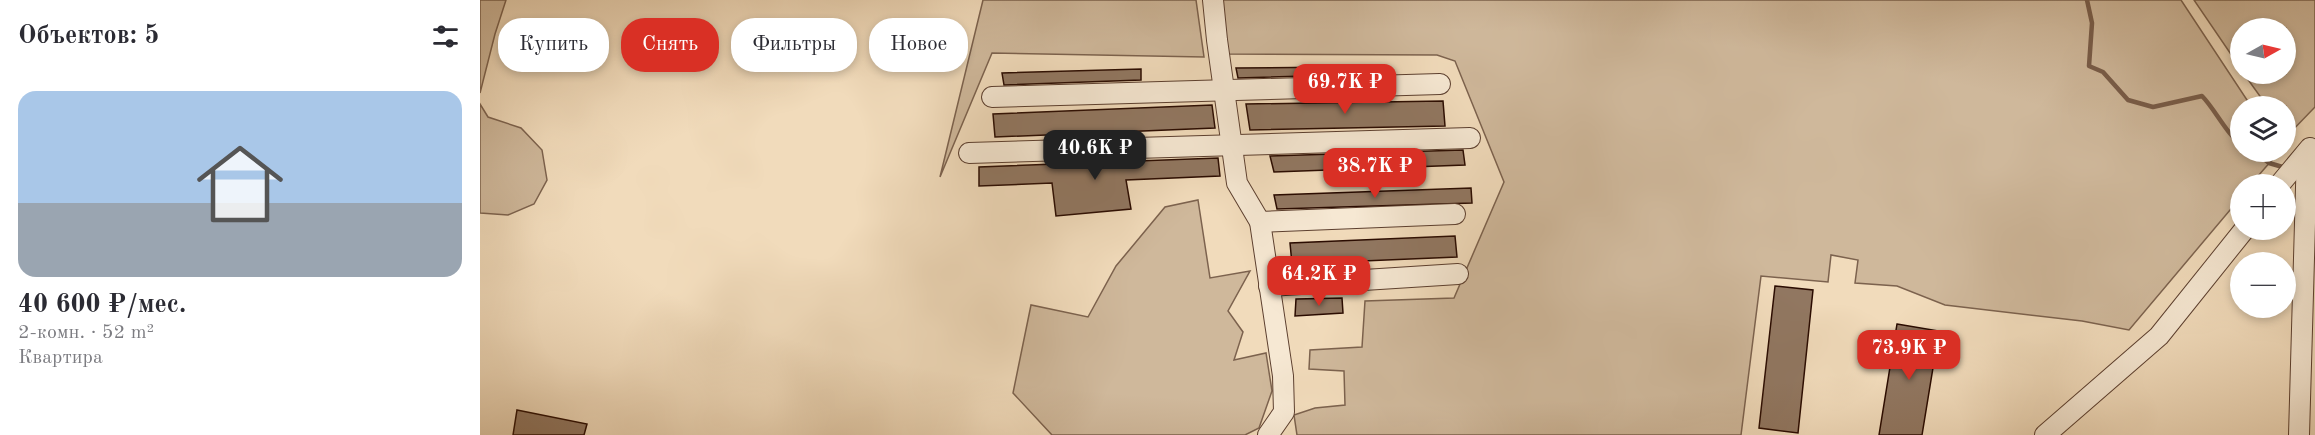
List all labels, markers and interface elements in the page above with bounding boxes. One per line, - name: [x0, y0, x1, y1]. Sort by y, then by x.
- chip: Купить: [498, 18, 609, 72]
- chip: Снять: [621, 18, 719, 72]
- chip: Фильтры: [731, 18, 857, 72]
- chip: Новое: [869, 18, 968, 72]
- north arrow: [2230, 18, 2296, 84]
- map controls: [2230, 18, 2296, 318]
- icon: filters: [429, 20, 462, 53]
- text: Объектов: 5: [18, 23, 159, 49]
- pin: 69.7K ₽: [1290, 64, 1400, 115]
- text: 69.7K ₽: [1307, 73, 1383, 93]
- button: layers: [2230, 96, 2296, 162]
- icon: home: [186, 130, 294, 238]
- pin: 40.6K ₽: [1040, 130, 1150, 181]
- text: 40.6K ₽: [1057, 139, 1133, 159]
- pin: 38.7K ₽: [1320, 148, 1430, 199]
- text: 38.7K ₽: [1337, 157, 1413, 177]
- button: +: [2230, 174, 2296, 240]
- button: −: [2230, 252, 2296, 318]
- pin: 64.2K ₽: [1264, 256, 1374, 307]
- text: 64.2K ₽: [1281, 265, 1357, 285]
- text: 40 600 ₽/мес.: [18, 292, 186, 318]
- text: 2-комн. · 52 m²: [18, 323, 154, 343]
- pin: 73.9K ₽: [1854, 330, 1964, 381]
- text: 73.9K ₽: [1871, 339, 1947, 359]
- text: Квартира: [18, 348, 103, 368]

